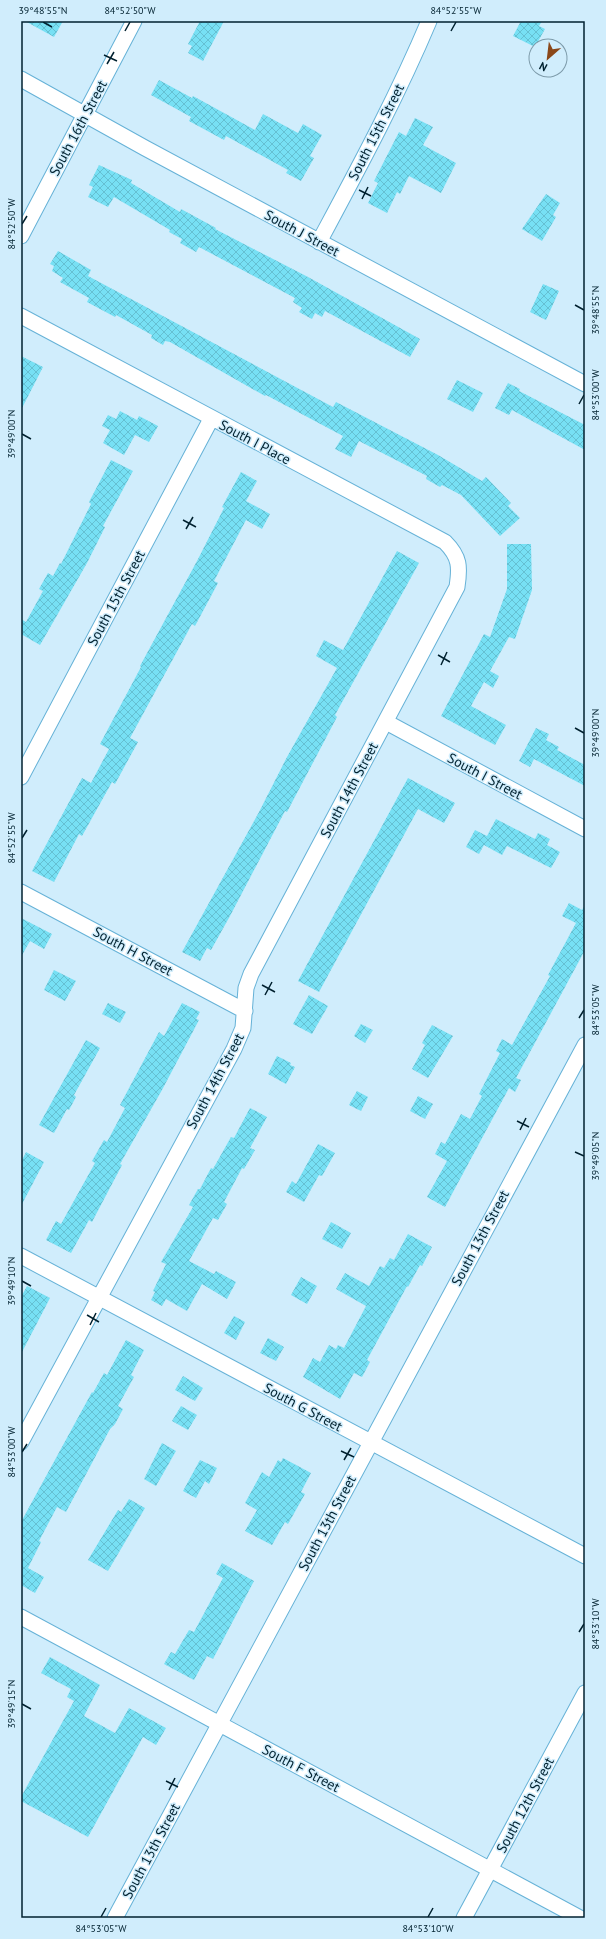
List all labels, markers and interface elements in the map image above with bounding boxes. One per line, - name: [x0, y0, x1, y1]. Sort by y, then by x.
- text: 39°48'55"N: [18, 4, 68, 17]
- text: 84°52'50"W: [104, 4, 156, 17]
- text: 84°52'55"W: [430, 4, 482, 17]
- north arrow: [528, 38, 568, 78]
- text: N: [537, 59, 550, 75]
- street label: South 16th Street: [45, 77, 111, 179]
- street label: South 15th Street: [344, 81, 408, 183]
- text: 84°52'50"W: [5, 198, 18, 250]
- street label: South J Street: [261, 206, 343, 260]
- text: 39°48'55"N: [589, 285, 602, 335]
- text: 84°53'00"W: [589, 369, 602, 421]
- text: 39°49'00"N: [5, 409, 18, 459]
- street label: South I Place: [216, 416, 294, 468]
- street label: South 15th Street: [83, 547, 149, 649]
- text: 39°49'00"N: [589, 708, 602, 758]
- street label: South 14th Street: [316, 739, 382, 841]
- street label: South I Street: [444, 749, 526, 803]
- text: 84°52'55"W: [5, 812, 18, 864]
- street label: South H Street: [90, 923, 176, 980]
- text: 84°53'05"W: [589, 984, 602, 1036]
- street label: South 14th Street: [182, 1030, 248, 1132]
- text: 39°49'05"N: [589, 1131, 602, 1181]
- street label: South 13th Street: [447, 1187, 513, 1289]
- text: 39°49'10"N: [5, 1256, 18, 1306]
- street label: South G Street: [260, 1379, 346, 1435]
- text: 84°53'00"W: [5, 1426, 18, 1478]
- street label: South 13th Street: [294, 1472, 360, 1574]
- text: 84°53'10"W: [589, 1598, 602, 1650]
- text: 39°49'15"N: [5, 1679, 18, 1729]
- street label: South F Street: [259, 1740, 343, 1796]
- street label: South 12th Street: [492, 1754, 558, 1856]
- street label: South 13th Street: [118, 1800, 184, 1902]
- text: 84°53'05"W: [75, 1922, 127, 1935]
- text: 84°53'10"W: [402, 1922, 454, 1935]

